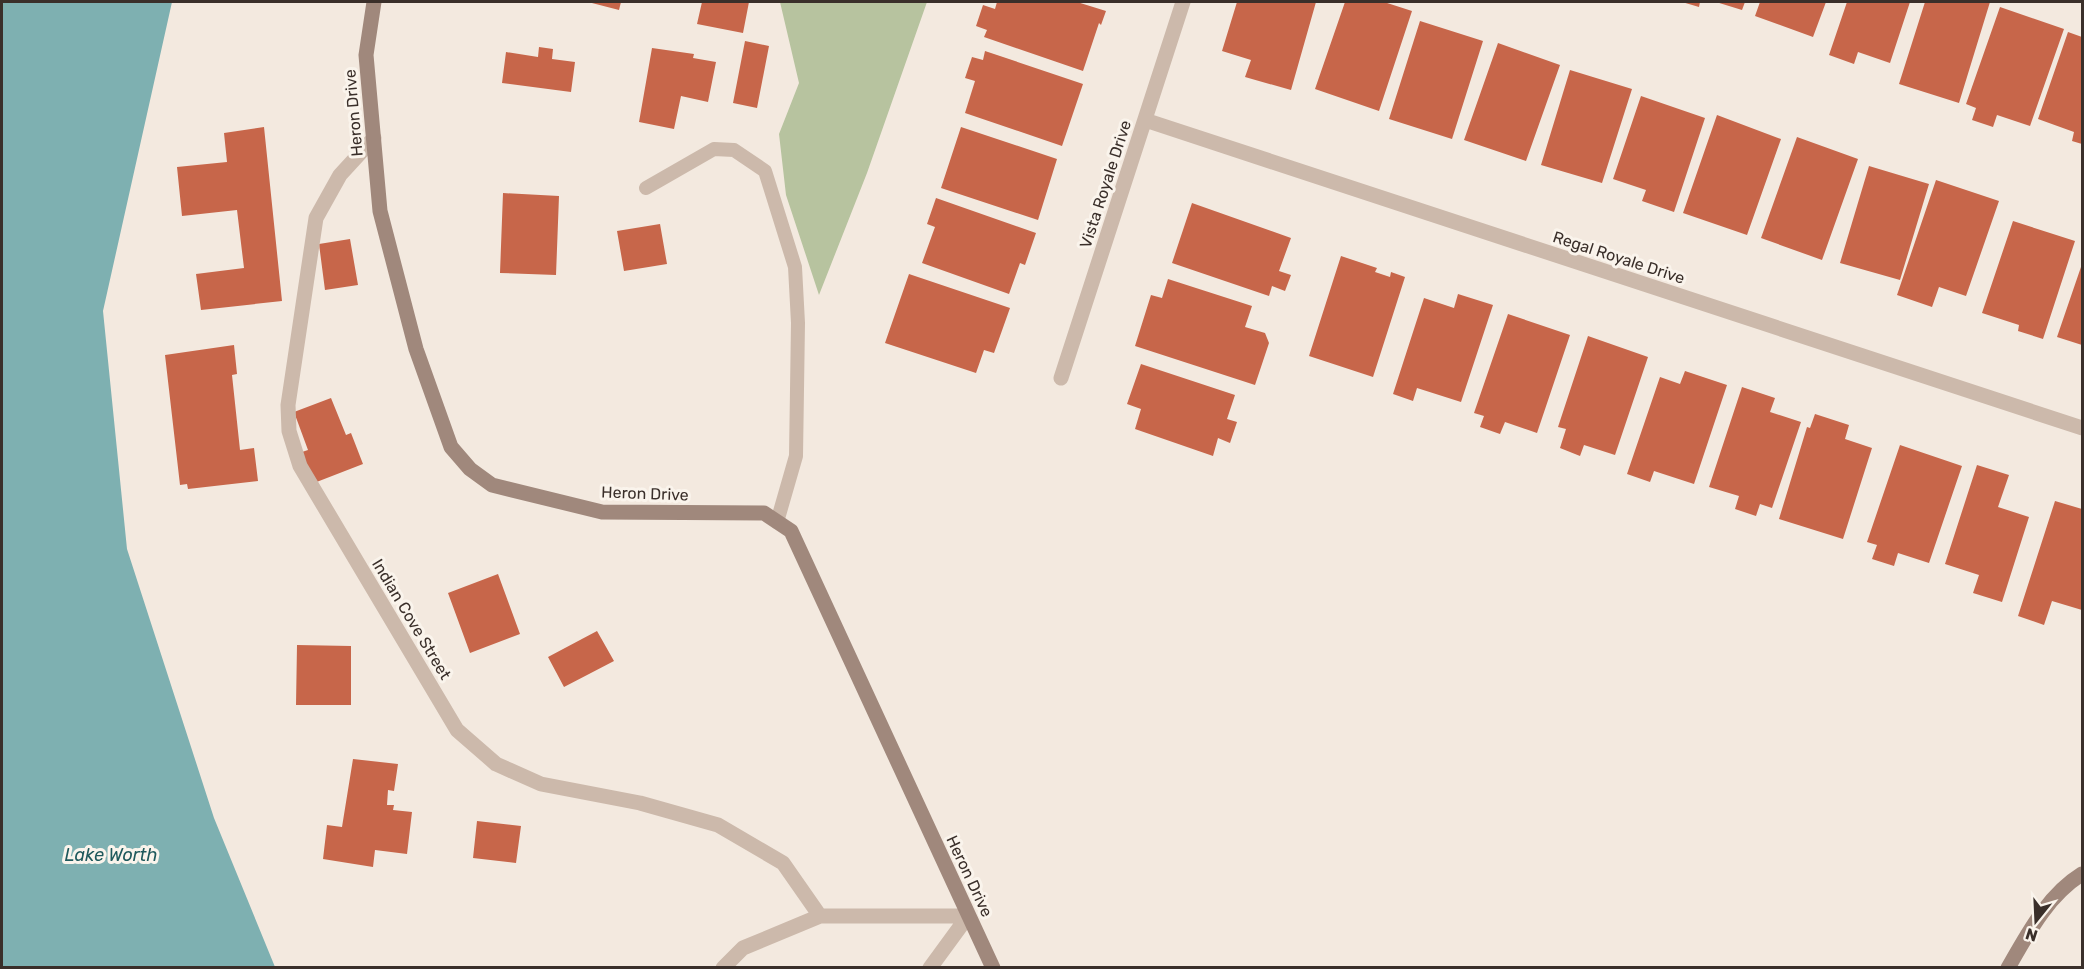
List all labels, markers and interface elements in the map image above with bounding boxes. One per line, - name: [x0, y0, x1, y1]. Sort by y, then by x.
- street label: Heron Drive: [340, 68, 367, 157]
- street label: Vista Royale Drive: [1076, 118, 1135, 250]
- street label: Regal Royale Drive: [1551, 227, 1687, 288]
- street label: Heron Drive: [601, 482, 689, 505]
- street label: Indian Cove Street: [368, 556, 455, 683]
- street label: Heron Drive: [942, 832, 997, 920]
- water label: Lake Worth: [65, 844, 158, 866]
- north arrow: [2006, 891, 2066, 951]
- text: N: [2023, 924, 2040, 946]

